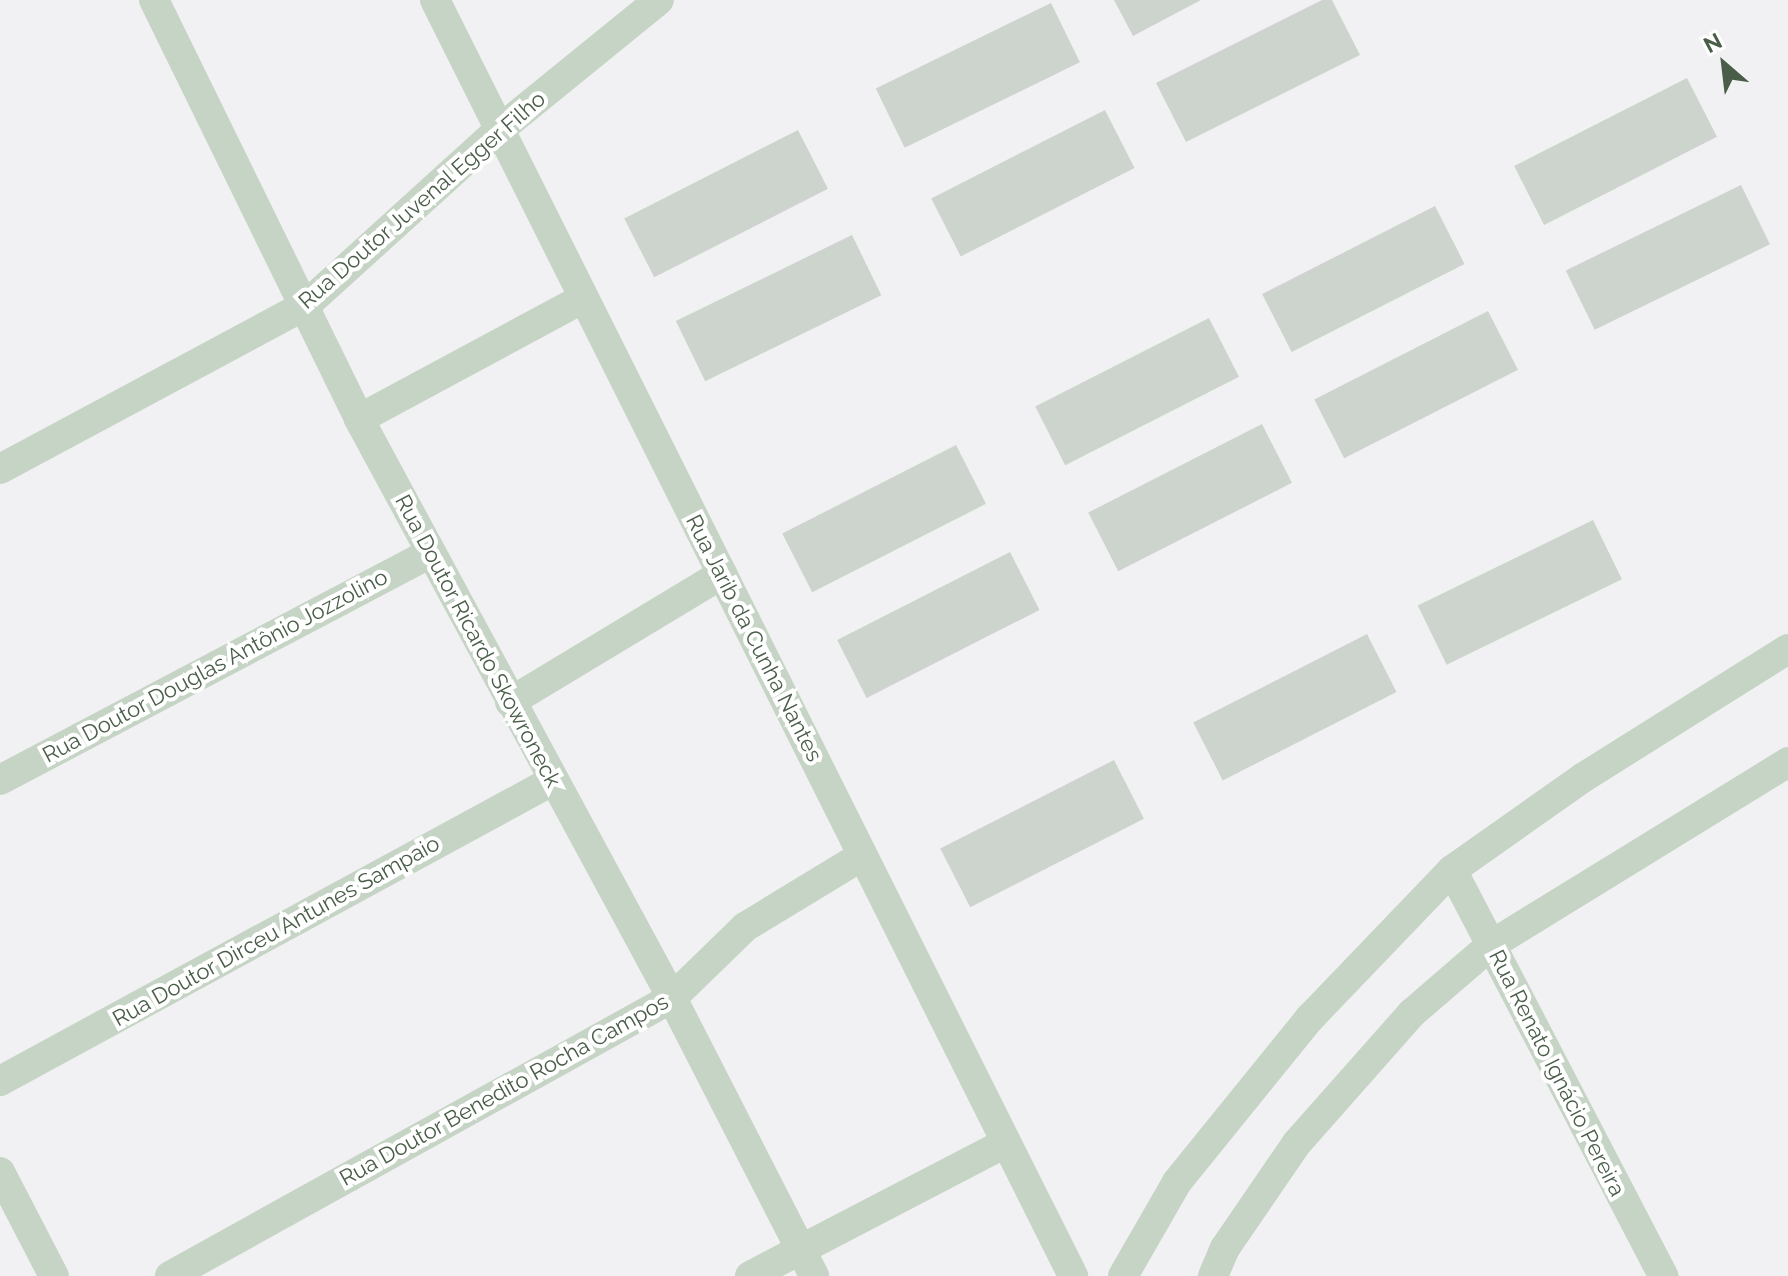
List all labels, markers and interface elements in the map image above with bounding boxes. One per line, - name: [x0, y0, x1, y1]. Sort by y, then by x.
- north arrow: [1684, 24, 1764, 104]
- text: N: [1699, 27, 1726, 58]
- street label: Rua Doutor Juvenal Egger Filho: [292, 85, 552, 315]
- street label: Rua Doutor Ricardo Skowroneck: [389, 490, 567, 792]
- street label: Rua Jarib da Cunha Nantes: [680, 510, 828, 766]
- street label: Rua Doutor Douglas Antônio Jozzolino: [37, 563, 393, 769]
- street label: Rua Doutor Dirceu Antunes Sampaio: [107, 830, 445, 1032]
- street label: Rua Renato Ignácio Pereira: [1483, 945, 1631, 1201]
- street label: Rua Doutor Benedito Rocha Campos: [335, 988, 673, 1192]

